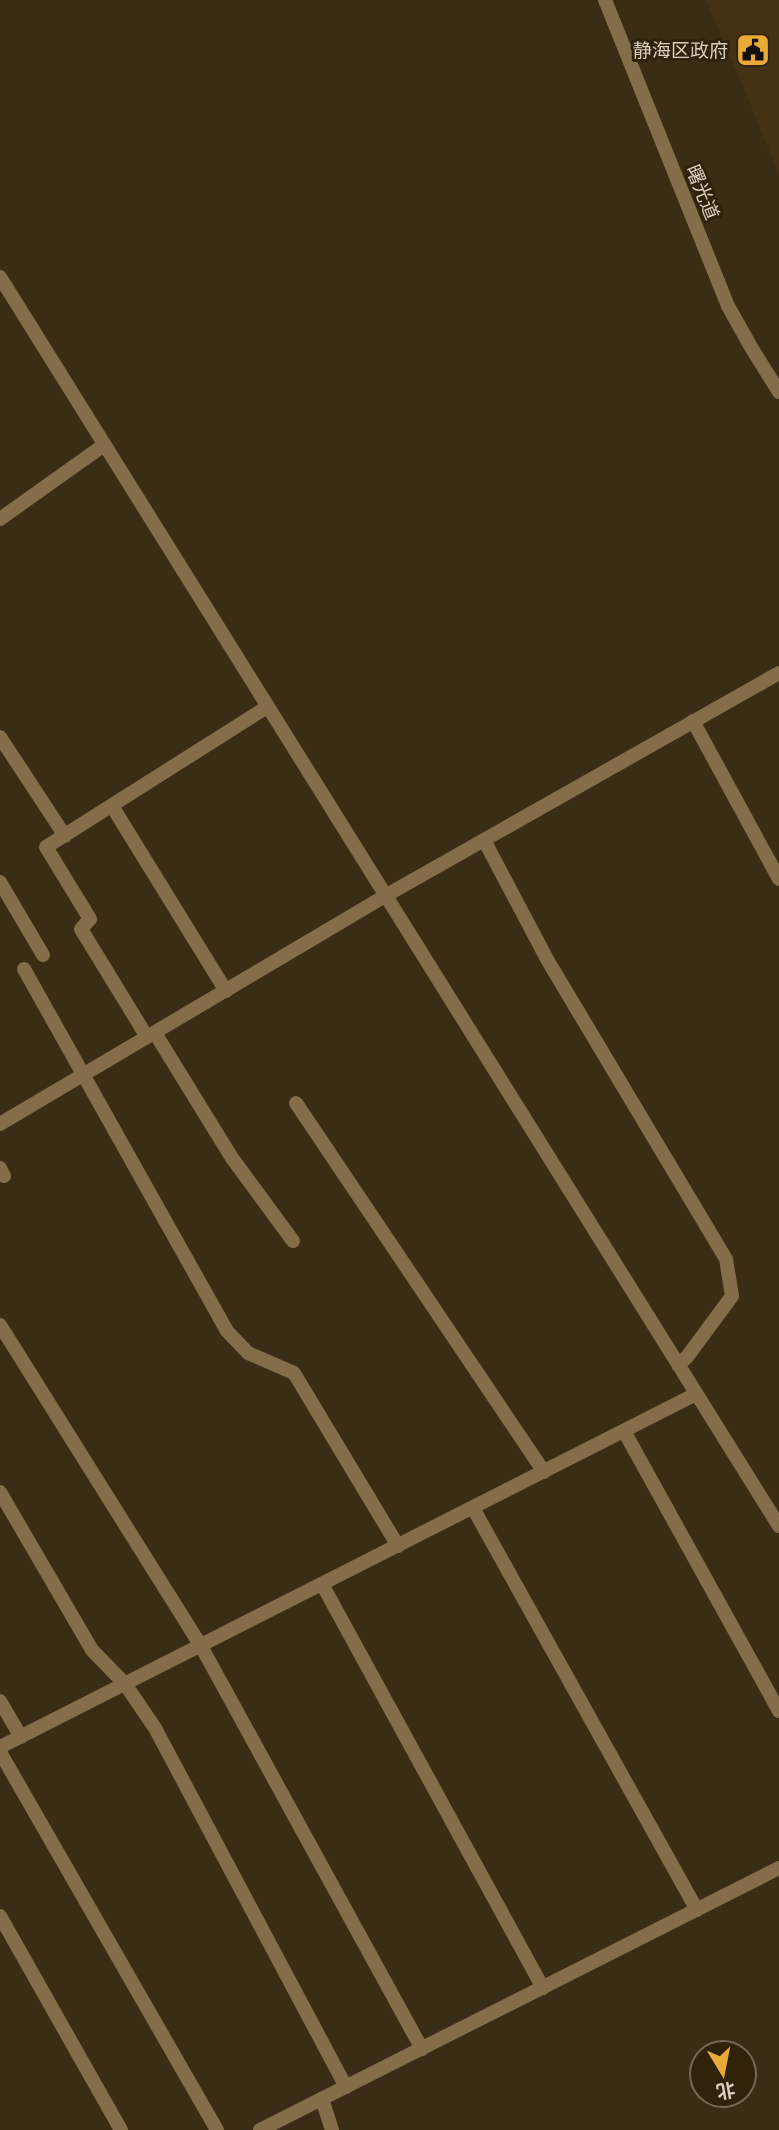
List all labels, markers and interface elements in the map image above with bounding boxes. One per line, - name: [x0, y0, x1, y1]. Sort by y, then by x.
- public building icon: 静海区政府: [734, 31, 772, 69]
- place label: 静海区政府: [633, 37, 728, 63]
- street label: 曙光道: [680, 161, 726, 223]
- north arrow: [688, 2039, 758, 2109]
- text: 北: [714, 2076, 738, 2105]

